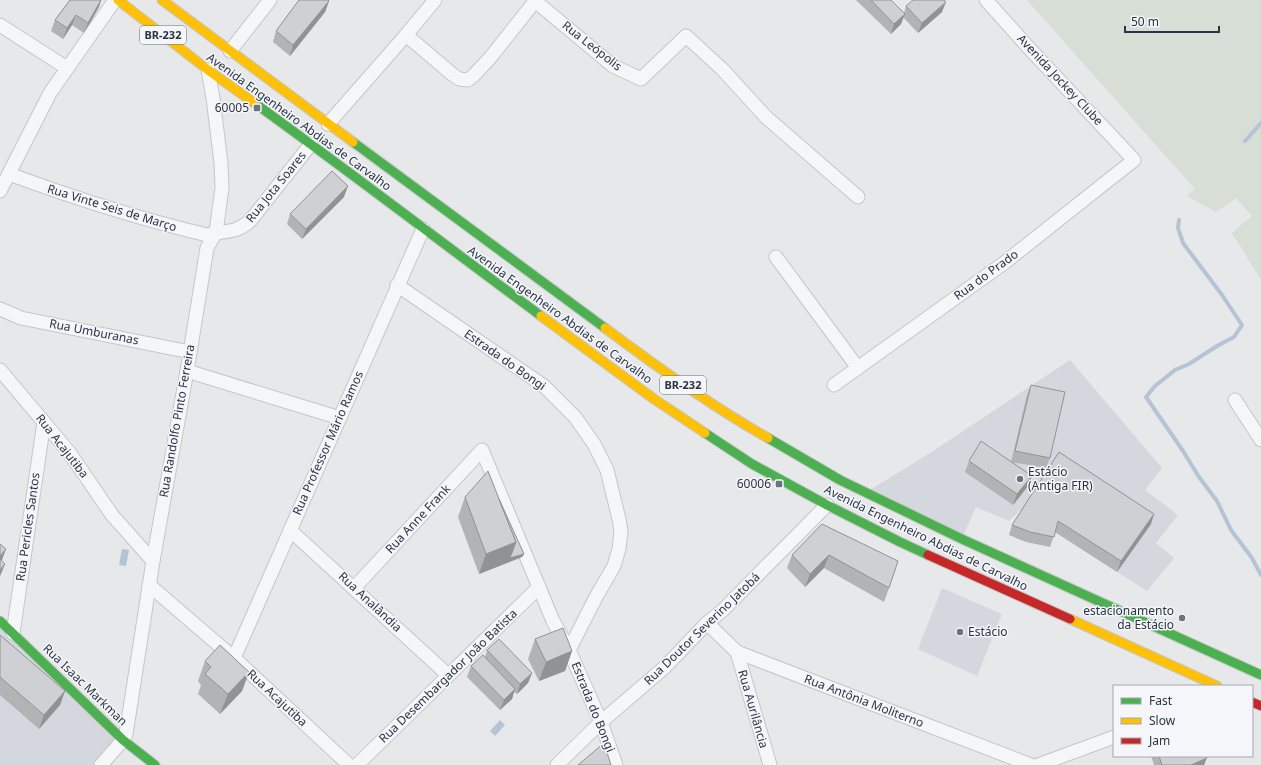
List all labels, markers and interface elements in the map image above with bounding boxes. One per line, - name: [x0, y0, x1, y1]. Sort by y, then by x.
- scale bar: [1125, 8, 1219, 34]
- text: 50 m: [1131, 13, 1159, 30]
- street label: Rua Leópolis: [559, 17, 626, 75]
- road number: BR-232: [140, 26, 186, 44]
- street label: Avenida Jockey Clube: [1014, 30, 1107, 129]
- street label: Avenida Engenheiro Abdias de Carvalho: [203, 49, 395, 194]
- place label: 60005: [215, 99, 249, 116]
- marker: 60005: [252, 103, 262, 113]
- street label: Rua Jota Soares: [242, 147, 310, 226]
- street label: Rua Vinte Seis de Março: [45, 180, 179, 235]
- street label: Avenida Engenheiro Abdias de Carvalho: [464, 242, 656, 387]
- street label: Rua do Prado: [950, 245, 1021, 304]
- street label: Rua Umburanas: [48, 314, 141, 349]
- street label: Estrada do Bongi: [461, 325, 550, 394]
- street label: Rua Randolfo Pinto Ferreira: [155, 343, 198, 499]
- street label: Rua Professor Mário Ramos: [288, 368, 367, 518]
- road number: BR-232: [660, 376, 706, 394]
- street label: Rua Acajutiba: [32, 410, 93, 481]
- place label: Estácio (Antiga FIR): [1028, 463, 1093, 494]
- street label: Rua Pericles Santos: [11, 471, 44, 582]
- marker: Estácio (Antiga FIR): [1015, 474, 1025, 484]
- place label: 60006: [737, 475, 771, 492]
- marker: 60006: [774, 479, 784, 489]
- street label: Rua Anne Frank: [381, 480, 454, 557]
- street label: Avenida Engenheiro Abdias de Carvalho: [822, 481, 1031, 594]
- street label: Rua Analândia: [335, 568, 406, 635]
- street label: Rua Doutor Severino Jatobá: [640, 569, 763, 689]
- place label: estacionamento da Estácio: [1083, 602, 1174, 633]
- street label: Rua Desembargador João Batista: [375, 605, 521, 746]
- marker: estacionamento da Estácio: [1177, 613, 1187, 623]
- place label: Estácio: [968, 623, 1008, 640]
- marker: Estácio: [955, 627, 965, 637]
- street label: Rua Isaac Markman: [39, 640, 131, 729]
- street label: Estrada do Bongi: [568, 659, 619, 755]
- street label: Rua Acajutiba: [243, 665, 311, 730]
- street label: Rua Aurilância: [734, 668, 773, 750]
- street label: Rua Antônia Moliterno: [802, 670, 926, 731]
- legend: [1113, 685, 1253, 757]
- text: Fast: [1149, 692, 1173, 709]
- text: Slow: [1149, 712, 1176, 729]
- text: Jam: [1148, 732, 1170, 749]

